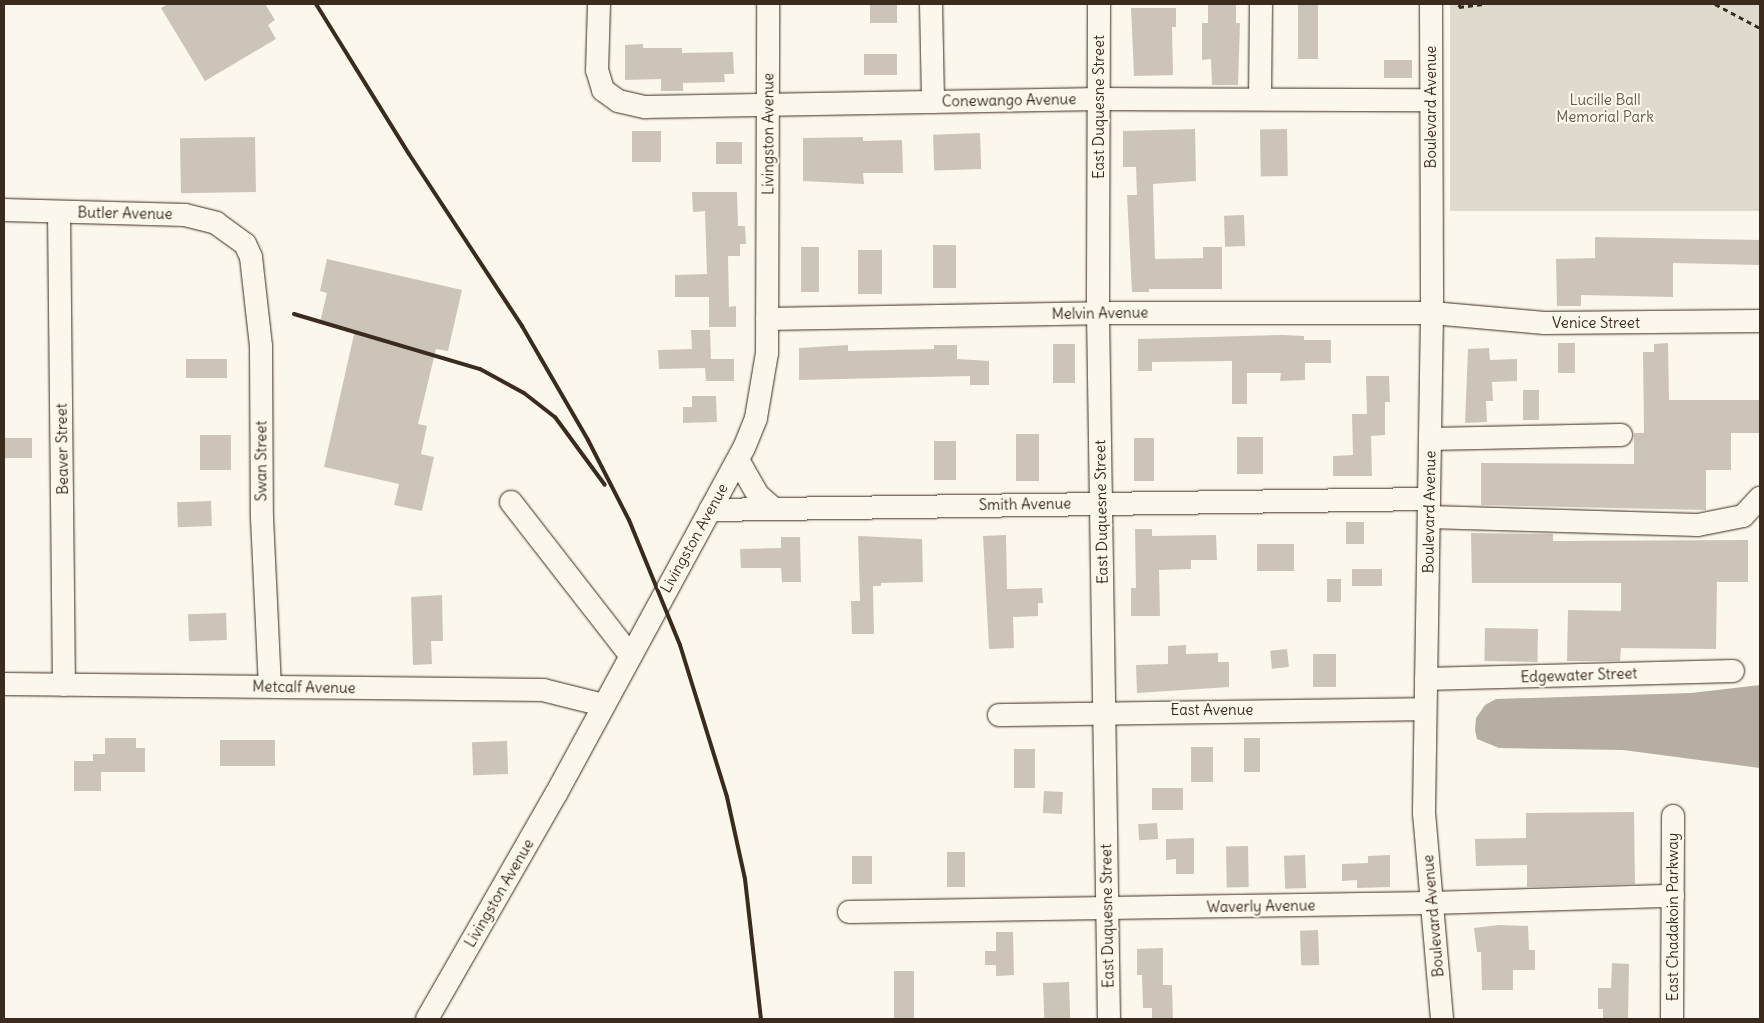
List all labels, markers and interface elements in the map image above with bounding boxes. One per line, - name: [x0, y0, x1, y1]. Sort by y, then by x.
- street label: East Duquesne Street: [1090, 35, 1108, 179]
- street label: Boulevard Avenue: [1422, 46, 1440, 168]
- street label: Livingston Avenue: [759, 73, 777, 195]
- street label: Conewango Avenue: [942, 90, 1076, 110]
- park label: Lucille Ball Memorial Park: [1556, 90, 1654, 125]
- street label: Butler Avenue: [77, 203, 173, 223]
- street label: Melvin Avenue: [1052, 303, 1148, 323]
- street label: Venice Street: [1552, 314, 1640, 332]
- street label: Beaver Street: [52, 403, 72, 495]
- street label: Swan Street: [252, 421, 270, 501]
- street label: East Duquesne Street: [1091, 440, 1111, 584]
- street label: Boulevard Avenue: [1419, 450, 1439, 574]
- street label: Livingston Avenue: [657, 480, 731, 596]
- street label: Smith Avenue: [979, 494, 1071, 514]
- street label: Edgewater Street: [1520, 664, 1638, 686]
- street label: Metcalf Avenue: [252, 677, 356, 697]
- street label: East Avenue: [1171, 701, 1253, 719]
- street label: East Chadakoin Parkway: [1664, 833, 1682, 1001]
- street label: Livingston Avenue: [461, 836, 537, 950]
- street label: East Duquesne Street: [1097, 844, 1117, 988]
- street label: Boulevard Avenue: [1419, 854, 1447, 978]
- street label: Waverly Avenue: [1206, 896, 1316, 916]

